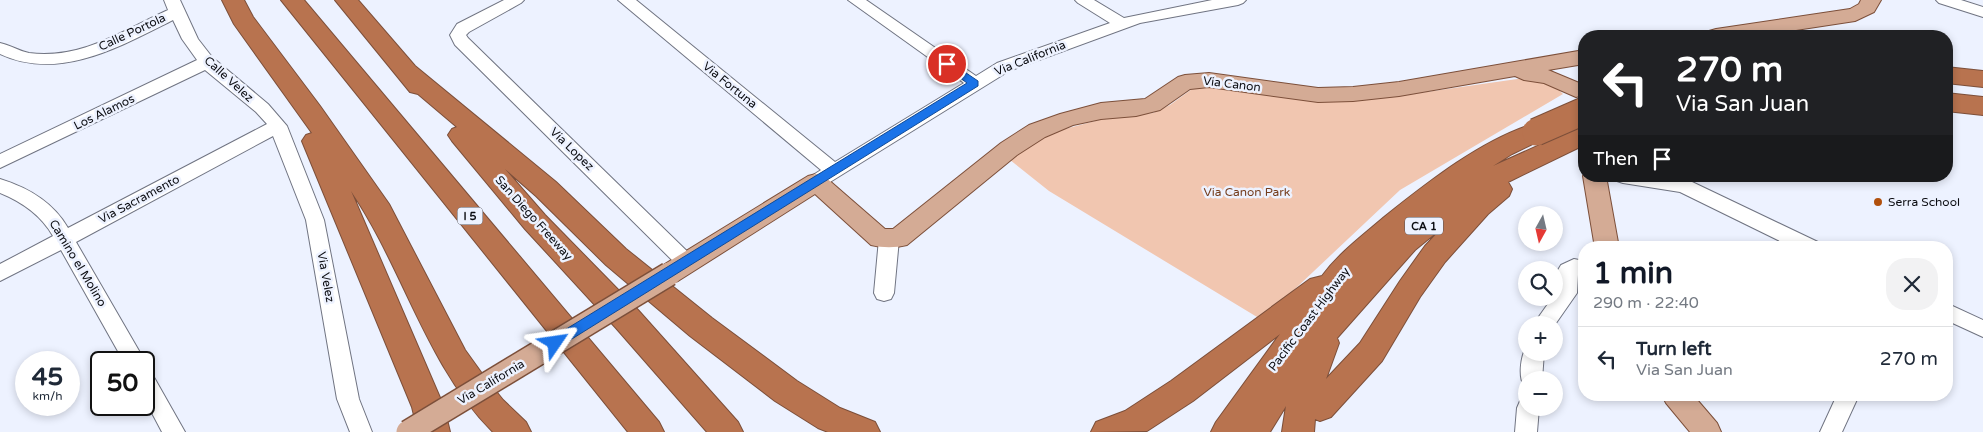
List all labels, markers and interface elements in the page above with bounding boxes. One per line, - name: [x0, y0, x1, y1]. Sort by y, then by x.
- street label: Calle Portola: [96, 10, 168, 54]
- street label: Via California: [992, 37, 1068, 79]
- pin: [926, 43, 968, 85]
- text: 270 m: [1676, 49, 1783, 91]
- icon: arrive: [933, 50, 961, 78]
- icon: left: [1593, 50, 1658, 115]
- street label: Calle Velez: [202, 53, 256, 105]
- street label: Via Fortuna: [700, 59, 760, 111]
- street label: Via Canon: [1202, 74, 1262, 94]
- street label: Los Alamos: [71, 91, 137, 133]
- text: Via San Juan: [1676, 91, 1809, 117]
- street label: Via Lopez: [547, 125, 597, 173]
- icon: arrive: [1648, 145, 1676, 173]
- text: Then: [1593, 148, 1638, 170]
- street label: Via Sacramento: [96, 172, 182, 226]
- street label: San Diego Freeway: [492, 173, 576, 263]
- park label: Via Canon Park: [1204, 185, 1291, 199]
- place label: Serra School: [1888, 195, 1960, 209]
- marker: Serra School: [1872, 196, 1884, 208]
- north arrow: [1518, 206, 1562, 251]
- map controls: [1518, 206, 1563, 416]
- road number: I 5: [458, 208, 482, 225]
- street label: Camino el Molino: [47, 217, 109, 309]
- road number: CA 1: [1405, 218, 1443, 235]
- street label: Via Velez: [315, 251, 337, 303]
- text: 1 min: [1593, 255, 1673, 292]
- button: close: [1886, 258, 1938, 310]
- button: search: [1518, 261, 1563, 306]
- street label: Pacific Coast Highway: [1266, 264, 1353, 373]
- text: 290 m · 22:40: [1593, 293, 1699, 313]
- position arrow: [528, 316, 580, 368]
- button: +: [1518, 316, 1563, 361]
- text: Turn left: [1636, 338, 1712, 360]
- icon: left: [1593, 345, 1621, 373]
- text: 270 m: [1880, 348, 1938, 370]
- speed limit sign: 50: [90, 351, 155, 416]
- street label: Via California: [455, 357, 527, 407]
- text: Via San Juan: [1636, 360, 1733, 380]
- text: 45: [32, 362, 63, 392]
- button: −: [1518, 371, 1563, 416]
- text: km/h: [32, 389, 63, 403]

